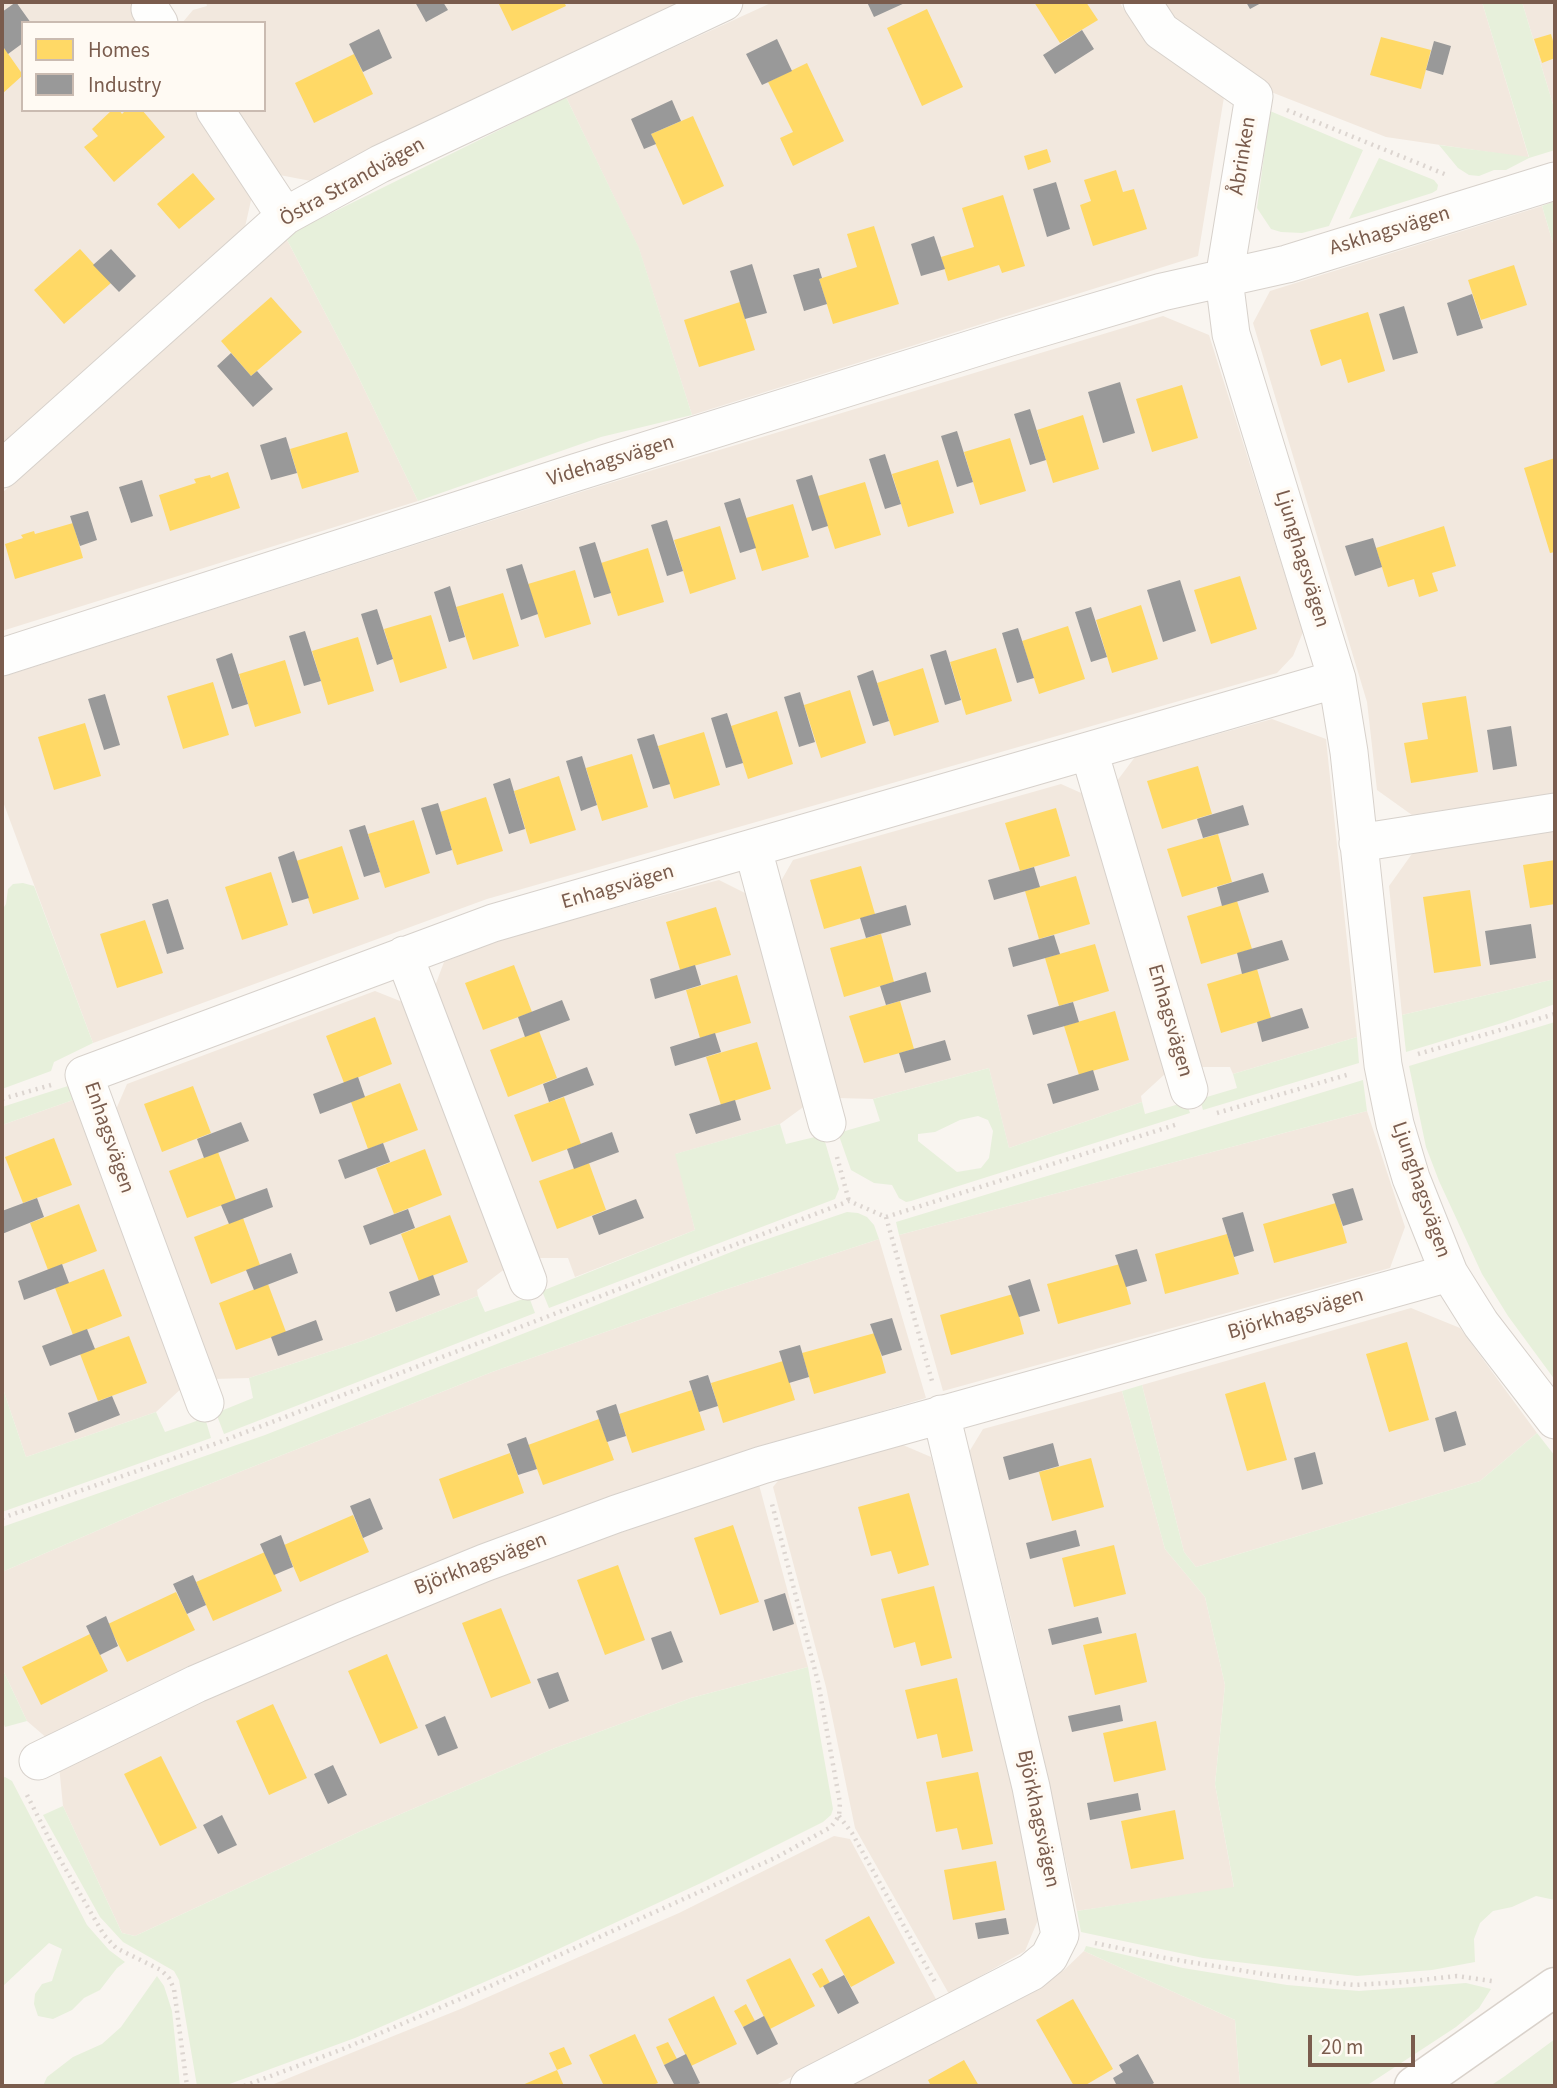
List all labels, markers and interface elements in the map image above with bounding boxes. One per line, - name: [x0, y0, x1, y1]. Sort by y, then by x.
- legend: [21, 21, 266, 112]
- text: Homes: [88, 35, 150, 65]
- text: Industry: [88, 70, 161, 100]
- street label: Åbrinken: [1225, 115, 1263, 197]
- street label: Östra Strandvägen: [276, 133, 430, 233]
- street label: Askhagsvägen: [1327, 202, 1453, 262]
- street label: Videhagsvägen: [544, 431, 678, 493]
- street label: Ljunghagsvägen: [1268, 487, 1334, 631]
- street label: Enhagsvägen: [559, 860, 677, 916]
- street label: Enhagsvägen: [1141, 962, 1197, 1080]
- street label: Enhagsvägen: [77, 1079, 139, 1197]
- street label: Ljunghagsvägen: [1385, 1119, 1455, 1261]
- street label: Björkhagsvägen: [1225, 1284, 1367, 1346]
- street label: Björkhagsvägen: [411, 1528, 551, 1602]
- street label: Björkhagsvägen: [1010, 1748, 1064, 1890]
- scale bar: [1312, 2022, 1419, 2066]
- text: 20 m: [1321, 2032, 1363, 2062]

